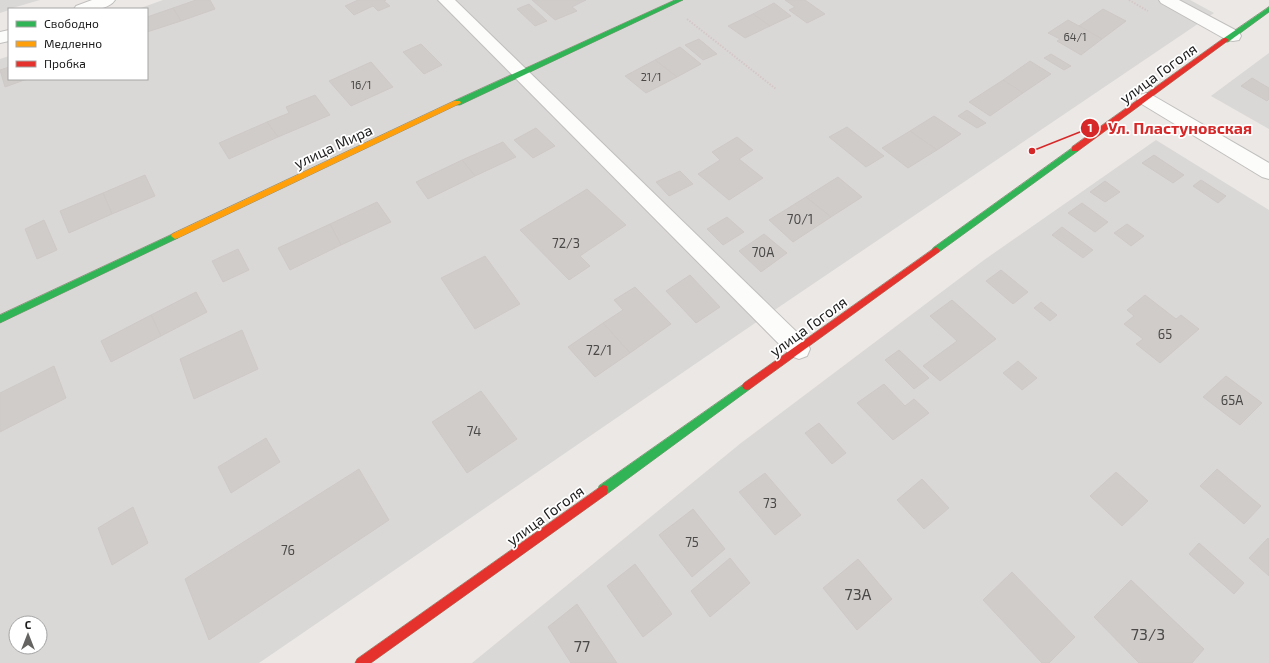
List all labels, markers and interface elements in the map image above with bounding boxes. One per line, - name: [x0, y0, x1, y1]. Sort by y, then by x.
- legend: [8, 8, 148, 80]
- text: Свободно: [44, 16, 99, 30]
- house number: 64/1: [1063, 30, 1087, 43]
- text: Медленно: [44, 36, 102, 50]
- street label: улица Гоголя: [1116, 39, 1201, 108]
- text: Пробка: [44, 56, 86, 70]
- house number: 21/1: [641, 70, 661, 83]
- house number: 16/1: [351, 78, 371, 91]
- callout: Ул. Пластуновская: [1080, 114, 1261, 142]
- text: Ул. Пластуновская: [1108, 118, 1252, 137]
- street label: улица Мира: [291, 120, 375, 173]
- text: 1: [1087, 120, 1093, 134]
- house number: 70/1: [787, 211, 813, 227]
- house number: 72/3: [552, 235, 580, 251]
- house number: 70А: [752, 244, 774, 260]
- street label: улица Гоголя: [766, 292, 851, 361]
- house number: 65: [1158, 326, 1172, 342]
- house number: 72/1: [586, 342, 612, 358]
- house number: 65А: [1221, 392, 1243, 408]
- house number: 74: [467, 423, 481, 439]
- street label: улица Гоголя: [503, 481, 588, 550]
- house number: 73: [763, 495, 777, 511]
- house number: 75: [685, 534, 699, 550]
- house number: 76: [281, 542, 295, 558]
- house number: 73А: [844, 584, 872, 603]
- north arrow: [8, 615, 48, 655]
- text: С: [25, 618, 32, 631]
- house number: 73/3: [1131, 624, 1165, 643]
- house number: 77: [574, 636, 590, 655]

